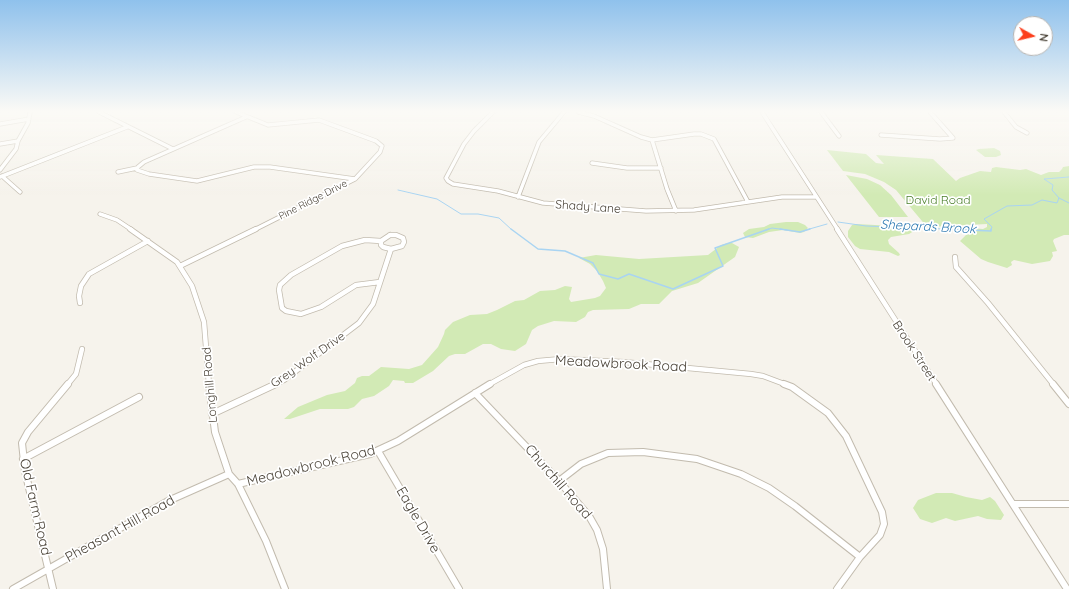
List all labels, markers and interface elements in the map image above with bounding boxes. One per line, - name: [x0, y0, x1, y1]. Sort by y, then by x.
- north arrow: [1013, 16, 1053, 56]
- text: N: [1036, 33, 1051, 43]
- street label: Pine Ridge Drive: [277, 177, 349, 223]
- park label: David Road: [906, 193, 970, 207]
- street label: Shady Lane: [555, 198, 621, 216]
- water label: Shepards Brook: [880, 217, 976, 237]
- street label: Brook Street: [889, 318, 939, 384]
- street label: Grey Wolf Drive: [268, 329, 348, 391]
- street label: Longhill Road: [200, 347, 220, 423]
- street label: Meadowbrook Road: [555, 352, 687, 376]
- street label: Churchill Road: [521, 441, 595, 523]
- street label: Meadowbrook Road: [245, 442, 377, 490]
- street label: Old Farm Road: [16, 457, 54, 557]
- street label: Eagle Drive: [392, 484, 444, 556]
- street label: Pheasant Hill Road: [62, 492, 178, 566]

